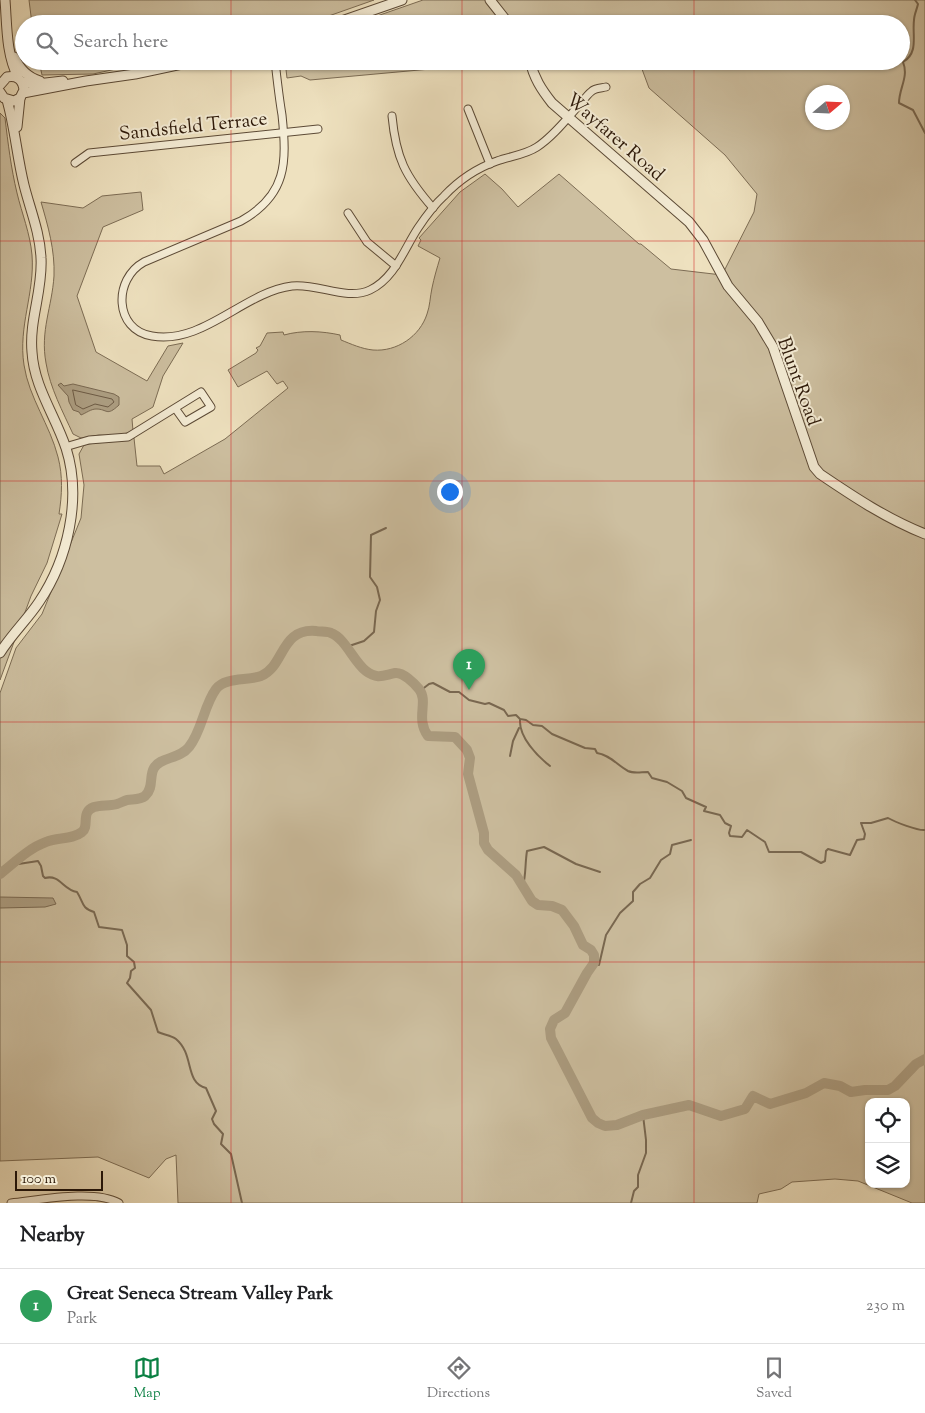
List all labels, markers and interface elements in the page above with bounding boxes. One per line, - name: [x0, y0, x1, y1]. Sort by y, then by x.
- search box: [15, 15, 910, 70]
- icon: search: [33, 29, 61, 57]
- text: Search here: [73, 29, 168, 56]
- north arrow: [805, 85, 850, 130]
- street label: Wayfarer Road: [559, 87, 670, 189]
- street label: Sandsfield Terrace: [118, 106, 269, 149]
- street label: Blunt Road: [769, 334, 826, 430]
- your location: [437, 479, 463, 505]
- pin: 1: [453, 649, 485, 690]
- map controls: [865, 1098, 910, 1188]
- button: locate: [865, 1098, 910, 1143]
- button: layers: [865, 1143, 910, 1188]
- scale bar: [15, 1168, 102, 1191]
- text: 100 m: [22, 1170, 56, 1190]
- text: Nearby: [20, 1221, 85, 1251]
- text: Great Seneca Stream Valley Park: [67, 1281, 333, 1308]
- text: 1: [33, 1295, 39, 1318]
- text: 230 m: [866, 1295, 905, 1318]
- text: Park: [67, 1308, 98, 1331]
- tab: Map: [133, 1354, 161, 1404]
- tab: Directions: [427, 1354, 490, 1404]
- tab: Saved: [756, 1354, 792, 1404]

